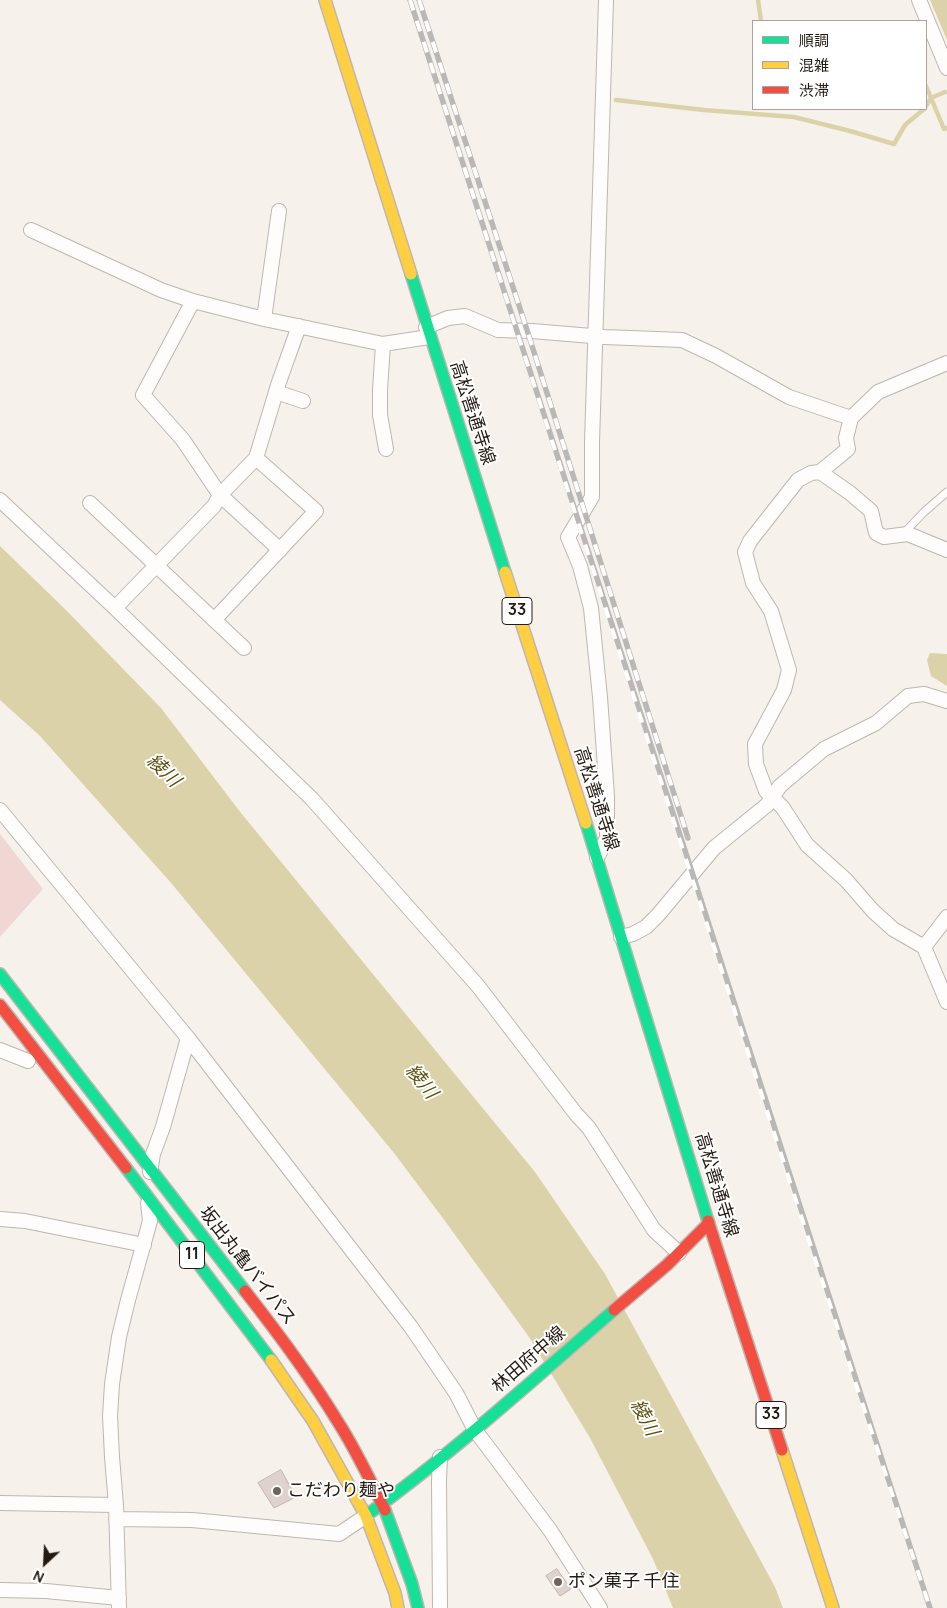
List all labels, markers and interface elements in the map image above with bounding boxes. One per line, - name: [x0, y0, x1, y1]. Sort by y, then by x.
- legend: [752, 20, 927, 110]
- text: 順調: [799, 30, 829, 51]
- text: 混雑: [799, 55, 829, 76]
- text: 渋滞: [799, 80, 829, 101]
- street label: 高松善通寺線: [445, 358, 499, 468]
- road number: 33: [502, 598, 532, 624]
- street label: 高松善通寺線: [569, 744, 623, 854]
- water label: 綾川: [141, 750, 185, 792]
- water label: 綾川: [400, 1060, 442, 1104]
- street label: 高松善通寺線: [690, 1130, 742, 1240]
- street label: 坂出丸亀バイパス: [194, 1203, 300, 1329]
- road number: 11: [180, 1242, 204, 1268]
- street label: 林田府中線: [488, 1322, 570, 1398]
- water label: 綾川: [625, 1396, 663, 1440]
- road number: 33: [756, 1402, 786, 1428]
- place label: こだわり麺や: [287, 1480, 395, 1502]
- marker: こだわり麺や: [271, 1485, 283, 1497]
- north arrow: [20, 1538, 70, 1588]
- text: N: [30, 1566, 47, 1588]
- place label: ポン菓子 千住: [568, 1571, 680, 1593]
- marker: ポン菓子 千住: [552, 1576, 564, 1588]

